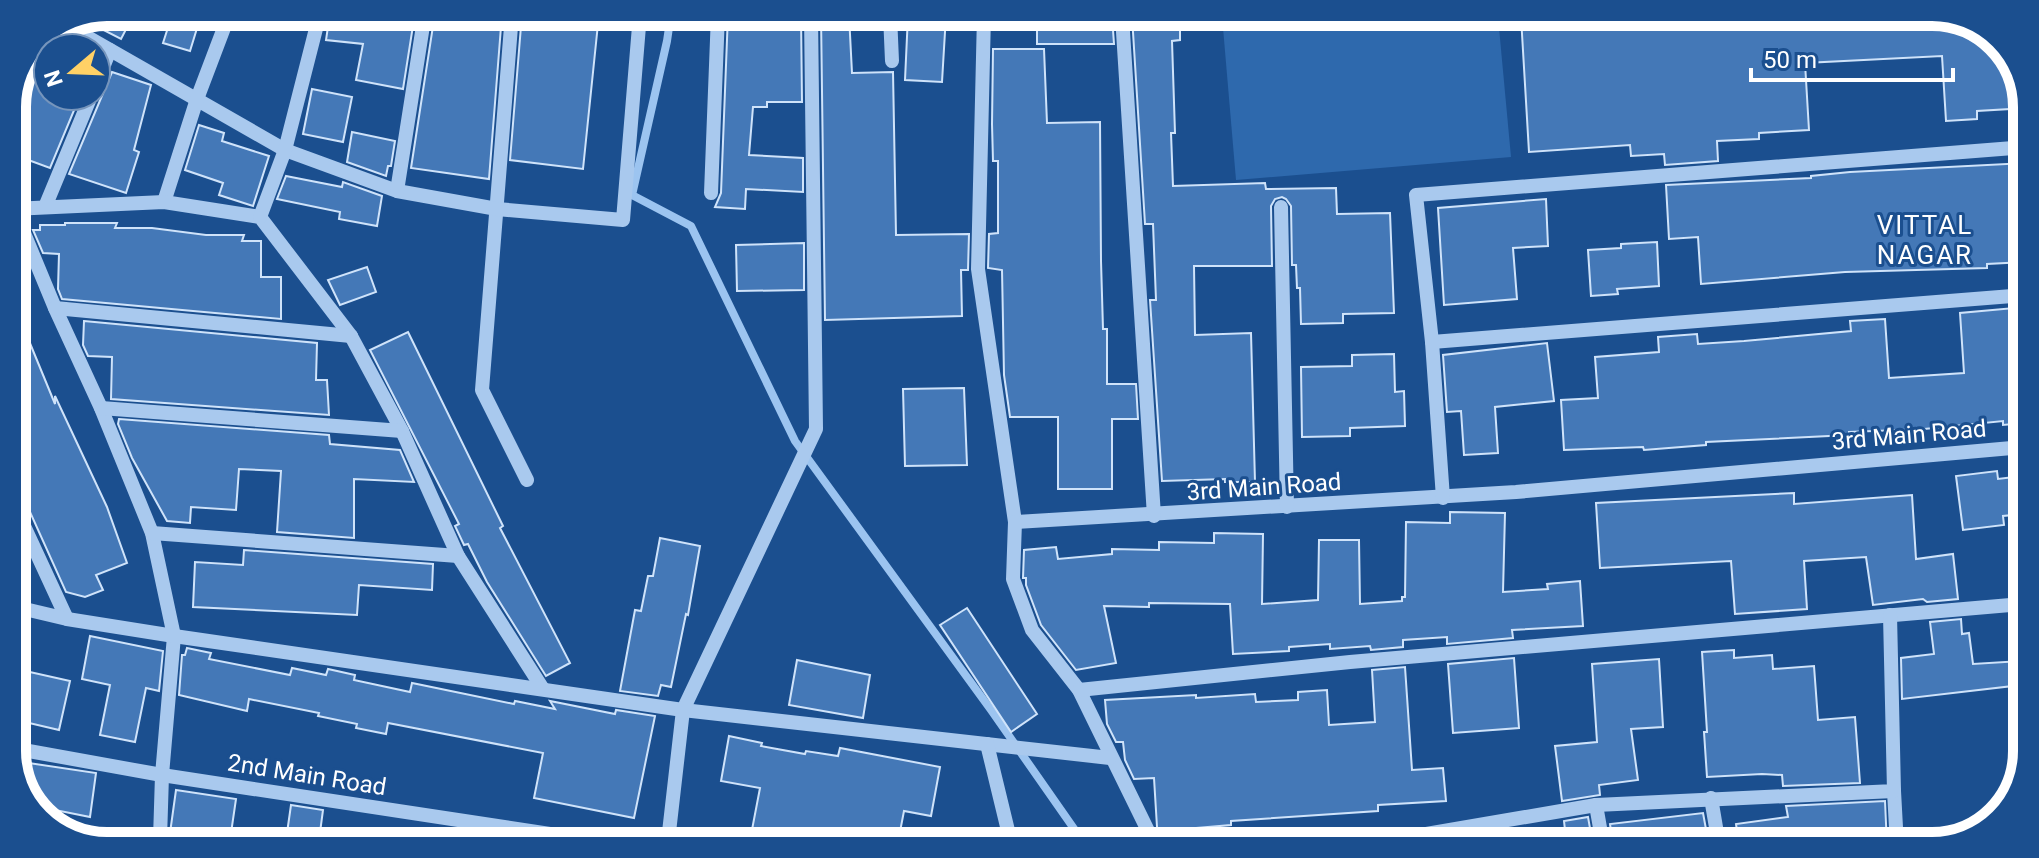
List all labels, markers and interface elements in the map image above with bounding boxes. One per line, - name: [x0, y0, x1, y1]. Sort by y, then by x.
- north arrow: [32, 32, 112, 112]
- scale bar: [1751, 32, 1953, 82]
- text: 50 m: [1763, 46, 1817, 74]
- text: N: [39, 67, 68, 90]
- district label: VITTAL NAGAR: [1877, 210, 1973, 270]
- street label: 3rd Main Road: [1831, 414, 1987, 456]
- street label: 3rd Main Road: [1186, 468, 1342, 506]
- street label: 2nd Main Road: [226, 749, 388, 801]

